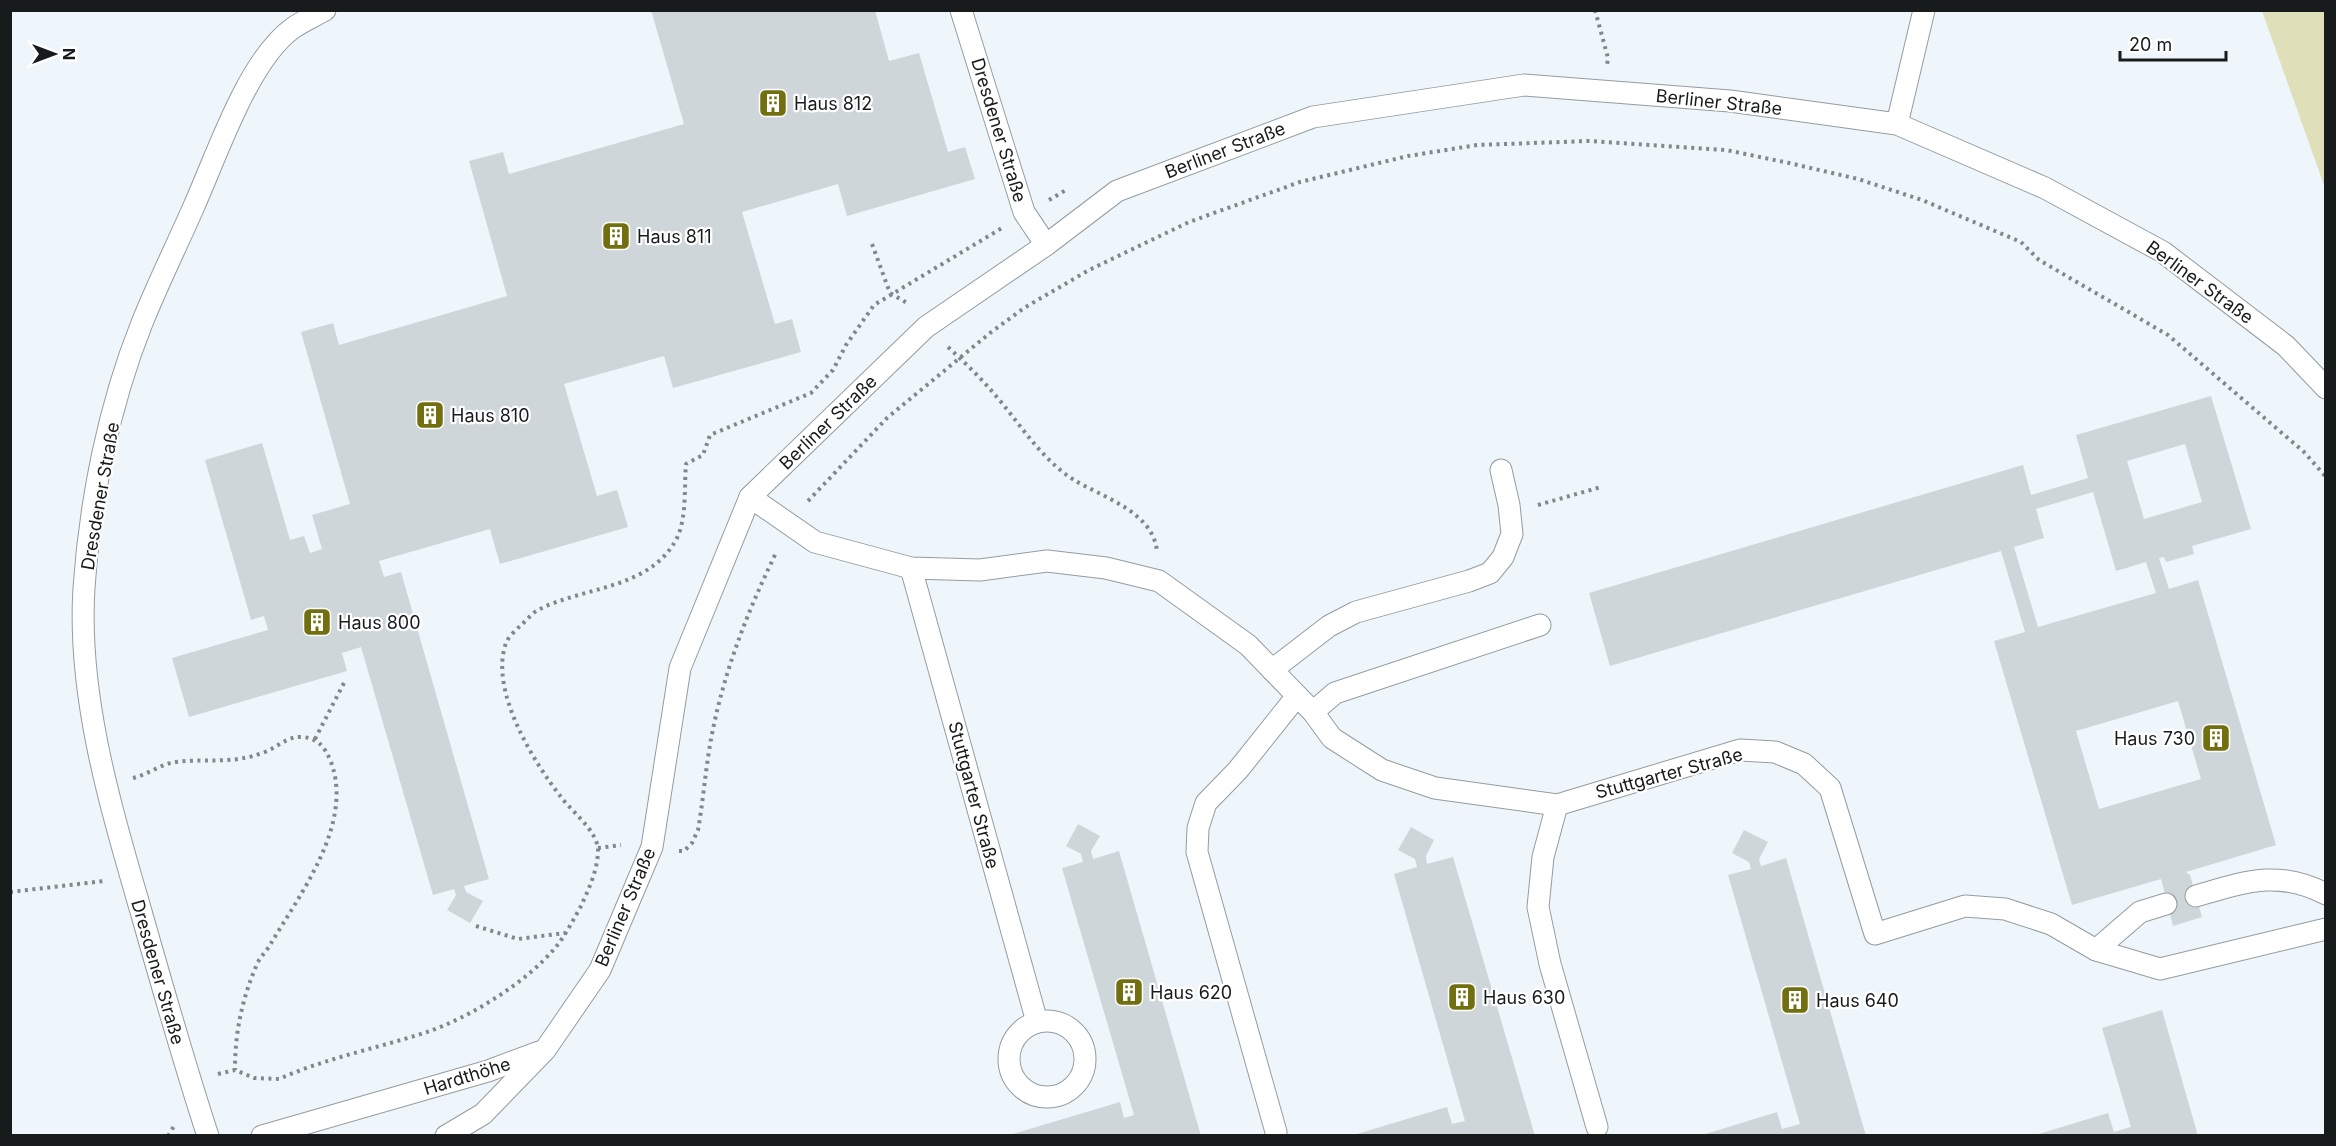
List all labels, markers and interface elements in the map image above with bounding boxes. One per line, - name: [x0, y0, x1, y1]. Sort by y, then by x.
- north arrow: [24, 24, 84, 84]
- scale bar: [2120, 24, 2226, 62]
- text: 20 m: [2129, 34, 2172, 55]
- text: N: [59, 48, 79, 60]
- street label: Dresdener Straße: [967, 55, 1031, 205]
- street label: Berliner Straße: [1655, 85, 1783, 119]
- building icon: Haus 812: [757, 87, 789, 119]
- place label: Haus 812: [794, 93, 872, 114]
- street label: Berliner Straße: [1162, 117, 1288, 183]
- building icon: Haus 811: [600, 220, 632, 252]
- place label: Haus 811: [637, 226, 711, 247]
- street label: Berliner Straße: [2142, 236, 2258, 328]
- street label: Berliner Straße: [775, 370, 881, 474]
- building icon: Haus 810: [414, 399, 446, 431]
- place label: Haus 810: [451, 405, 530, 426]
- street label: Dresdener Straße: [77, 420, 123, 572]
- building icon: Haus 800: [301, 606, 333, 638]
- place label: Haus 800: [338, 612, 421, 633]
- street label: Stuttgarter Straße: [944, 719, 1004, 871]
- building icon: Haus 730: [2200, 722, 2232, 754]
- place label: Haus 730: [2114, 728, 2195, 749]
- street label: Stuttgarter Straße: [1593, 743, 1745, 803]
- street label: Berliner Straße: [591, 844, 659, 970]
- street label: Dresdener Straße: [127, 897, 189, 1047]
- building icon: Haus 620: [1113, 976, 1145, 1008]
- building icon: Haus 630: [1446, 981, 1478, 1013]
- place label: Haus 620: [1150, 982, 1232, 1003]
- building icon: Haus 640: [1779, 984, 1811, 1016]
- place label: Haus 630: [1483, 987, 1565, 1008]
- place label: Haus 640: [1816, 990, 1899, 1011]
- street label: Hardthöhe: [421, 1053, 513, 1099]

